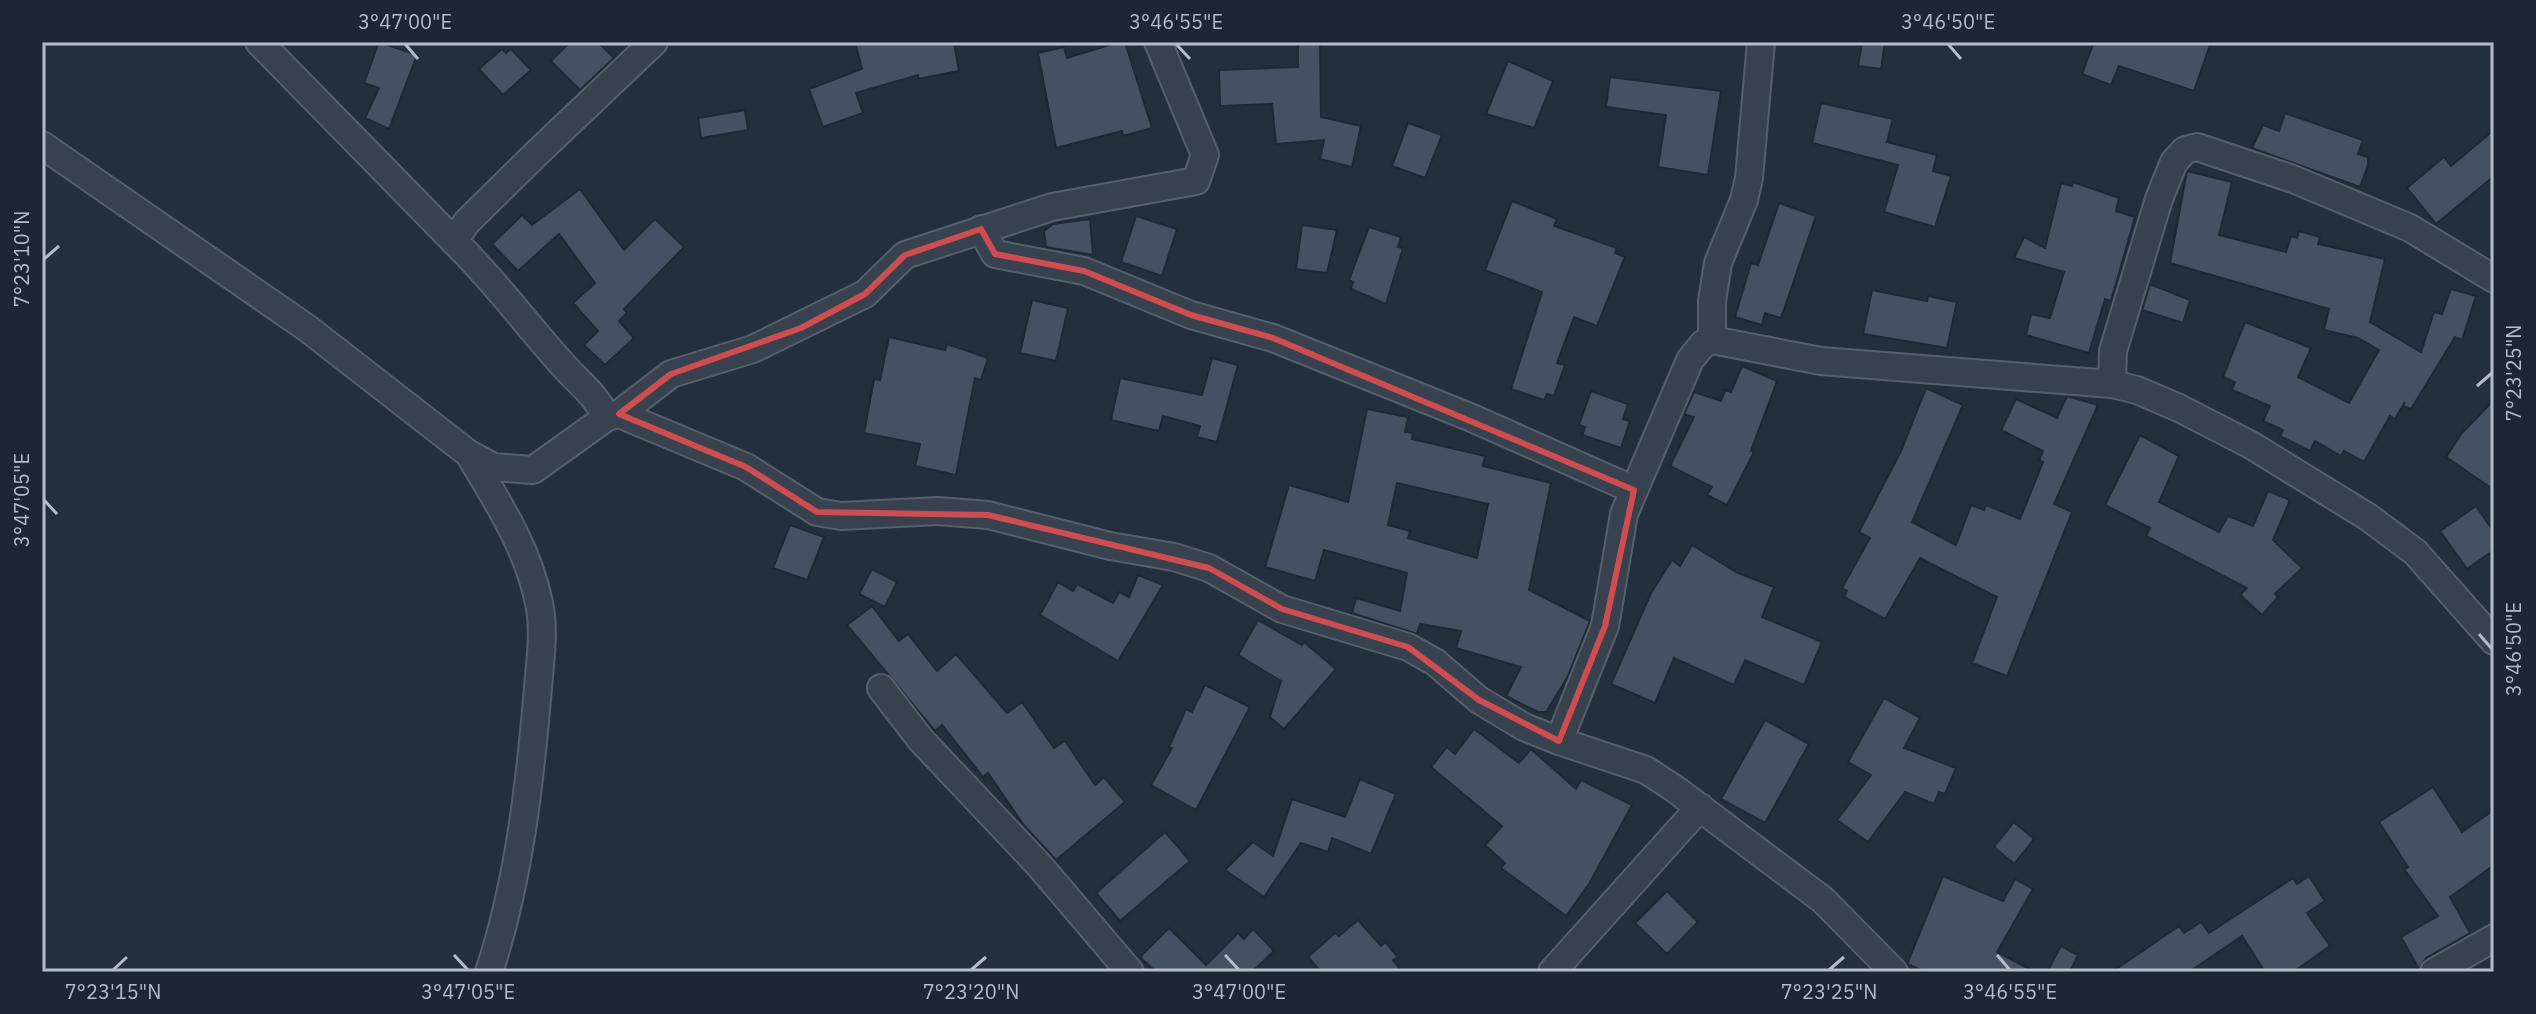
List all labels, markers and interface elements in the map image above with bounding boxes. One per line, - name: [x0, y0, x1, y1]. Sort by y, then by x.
- text: 3°47'00"E: [358, 8, 452, 35]
- text: 3°46'55"E: [1129, 8, 1223, 35]
- text: 3°46'50"E: [1901, 8, 1995, 35]
- text: 7°23'10"N: [8, 211, 35, 307]
- text: 7°23'25"N: [2500, 325, 2527, 421]
- text: 3°47'05"E: [8, 453, 35, 547]
- text: 3°46'50"E: [2500, 602, 2527, 696]
- text: 7°23'15"N: [65, 978, 161, 1005]
- text: 3°47'05"E: [421, 978, 515, 1005]
- text: 7°23'20"N: [923, 978, 1019, 1005]
- text: 3°47'00"E: [1192, 978, 1286, 1005]
- text: 7°23'25"N: [1781, 978, 1877, 1005]
- text: 3°46'55"E: [1963, 978, 2057, 1005]

